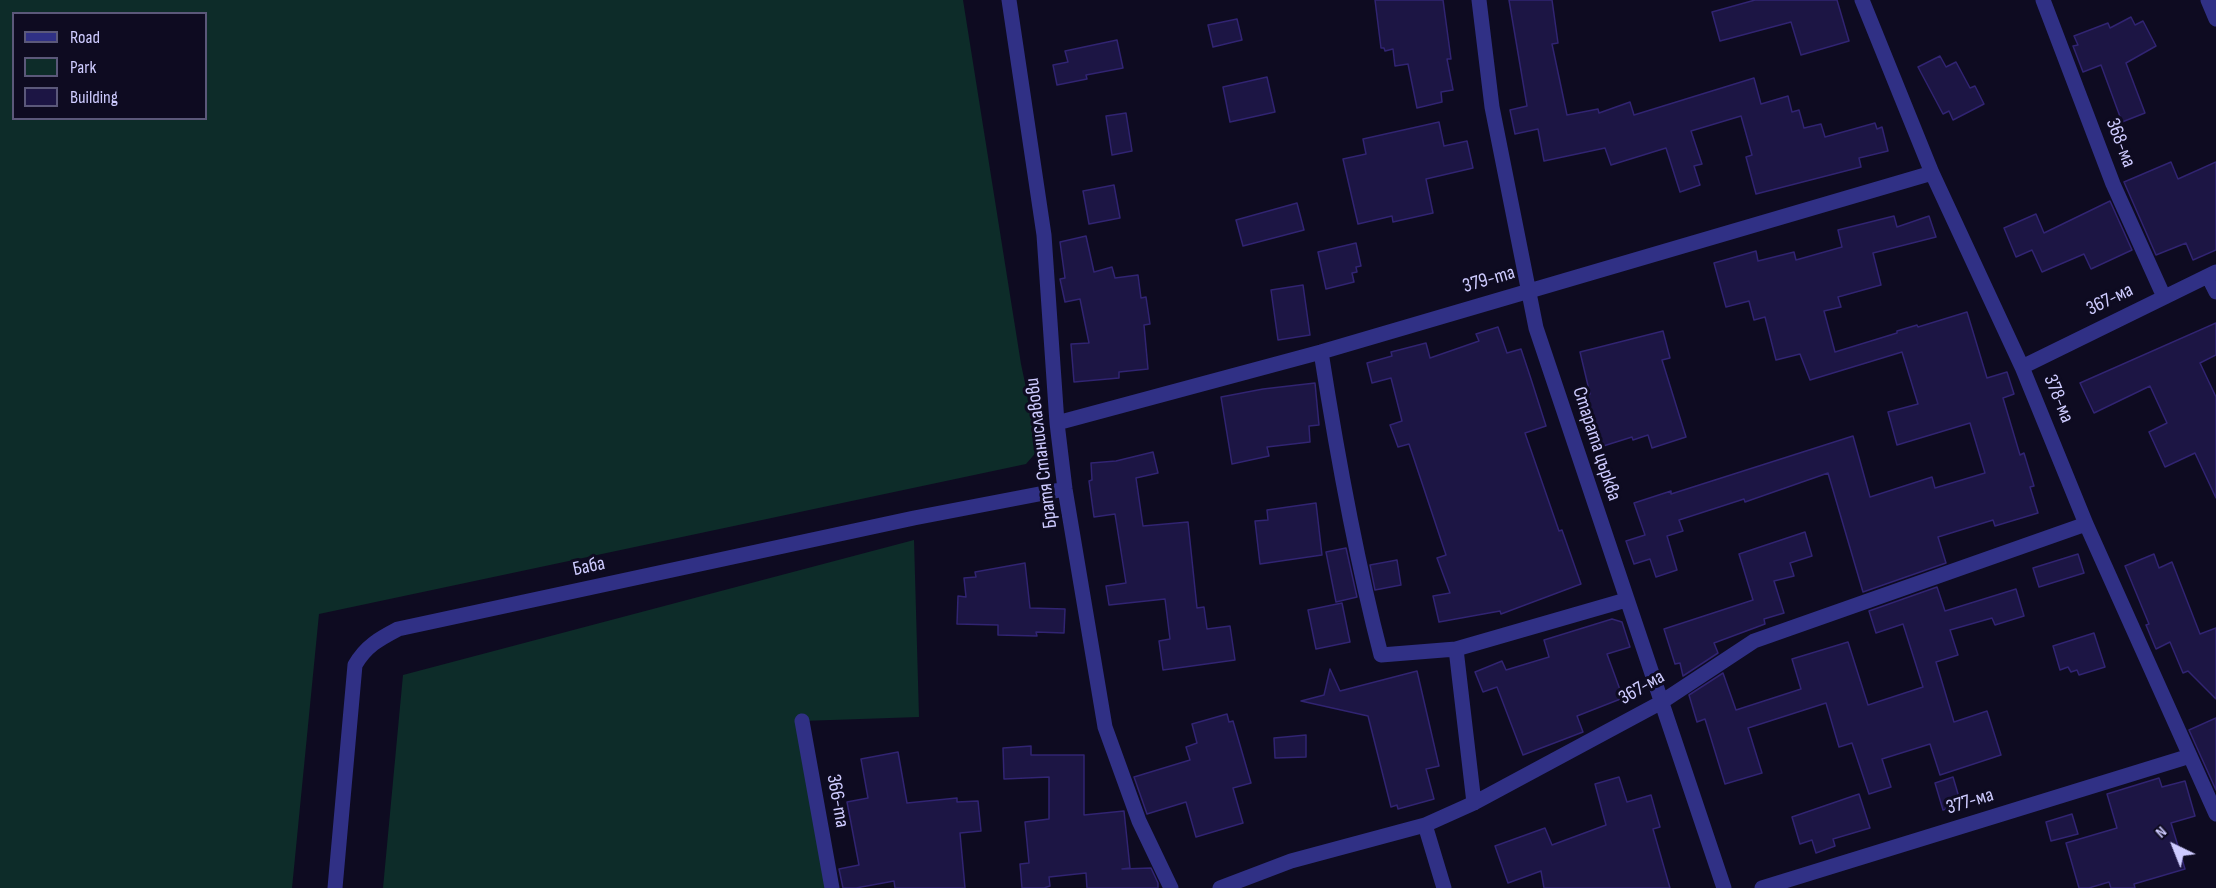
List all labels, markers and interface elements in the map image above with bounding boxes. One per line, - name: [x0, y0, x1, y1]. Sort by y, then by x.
- legend: [12, 12, 207, 120]
- text: Road: [70, 27, 100, 48]
- text: Park: [70, 57, 96, 78]
- text: Building: [70, 87, 118, 108]
- street label: 368-ма: [2100, 115, 2140, 171]
- street label: 379-та: [1460, 261, 1518, 299]
- street label: 367-ма: [2083, 278, 2137, 322]
- street label: 378-ма: [2038, 371, 2078, 427]
- street label: Братя Станиславови: [1021, 376, 1063, 530]
- street label: Старата църква: [1566, 384, 1626, 504]
- street label: Баба: [571, 552, 607, 582]
- street label: 367-ма: [1615, 665, 1669, 711]
- street label: 366-та: [821, 772, 853, 830]
- street label: 377-ма: [1943, 783, 1997, 821]
- north arrow: [2144, 816, 2204, 876]
- text: N: [2152, 823, 2171, 842]

